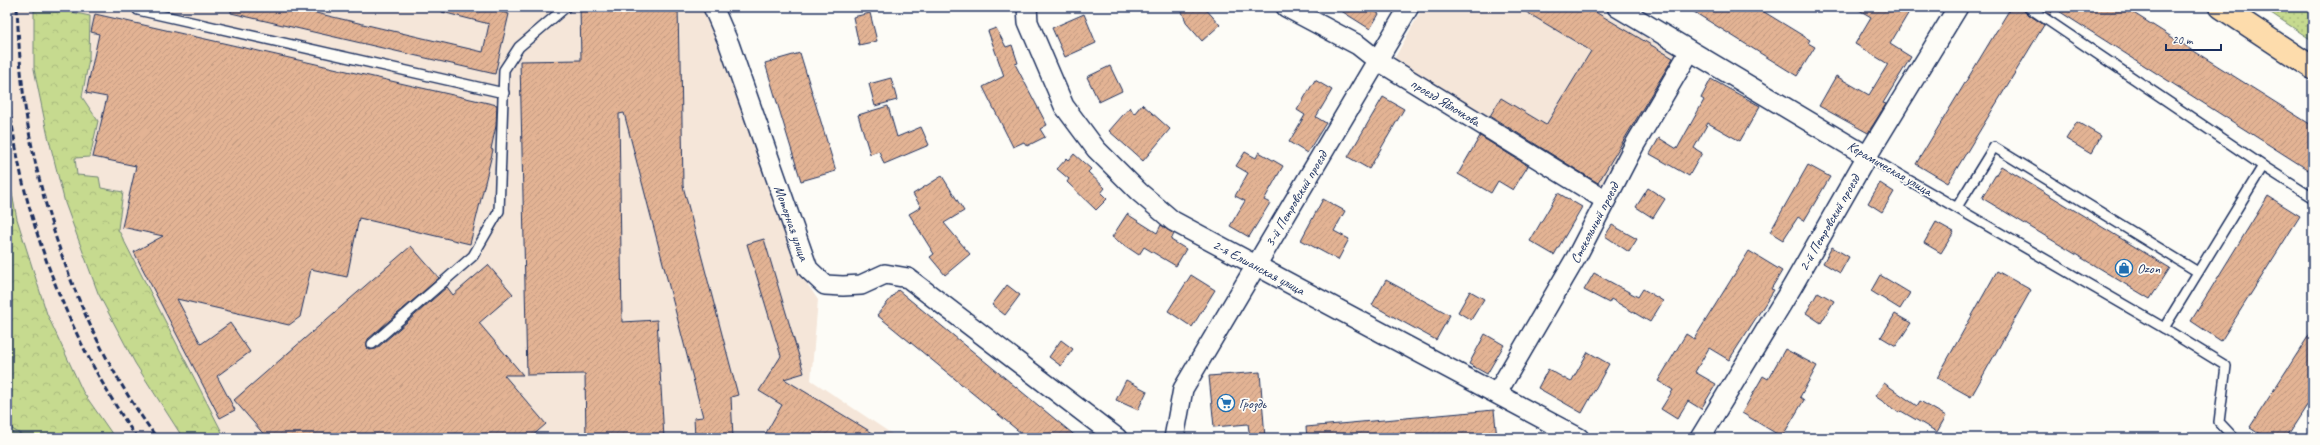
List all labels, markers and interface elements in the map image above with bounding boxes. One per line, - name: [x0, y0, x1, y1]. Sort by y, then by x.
- scale bar: [2166, 26, 2221, 52]
- text: 20 m: [2172, 32, 2194, 48]
- street label: проезд Яблочкова: [1407, 75, 1484, 131]
- street label: Керамическая улица: [1844, 137, 1936, 200]
- street label: 3-й Петровский проезд: [1261, 146, 1332, 250]
- street label: 2-й Петровский проезд: [1795, 170, 1865, 274]
- street label: Стекольный проезд: [1567, 178, 1624, 267]
- street label: Моторная улица: [770, 183, 813, 264]
- street label: 2-я Елшанская улица: [1210, 236, 1308, 299]
- shop icon: Ozon: [2114, 258, 2134, 278]
- place label: Ozon: [2137, 260, 2161, 277]
- supermarket icon: Гроздь: [1216, 393, 1236, 413]
- place label: Гроздь: [1239, 395, 1268, 412]

